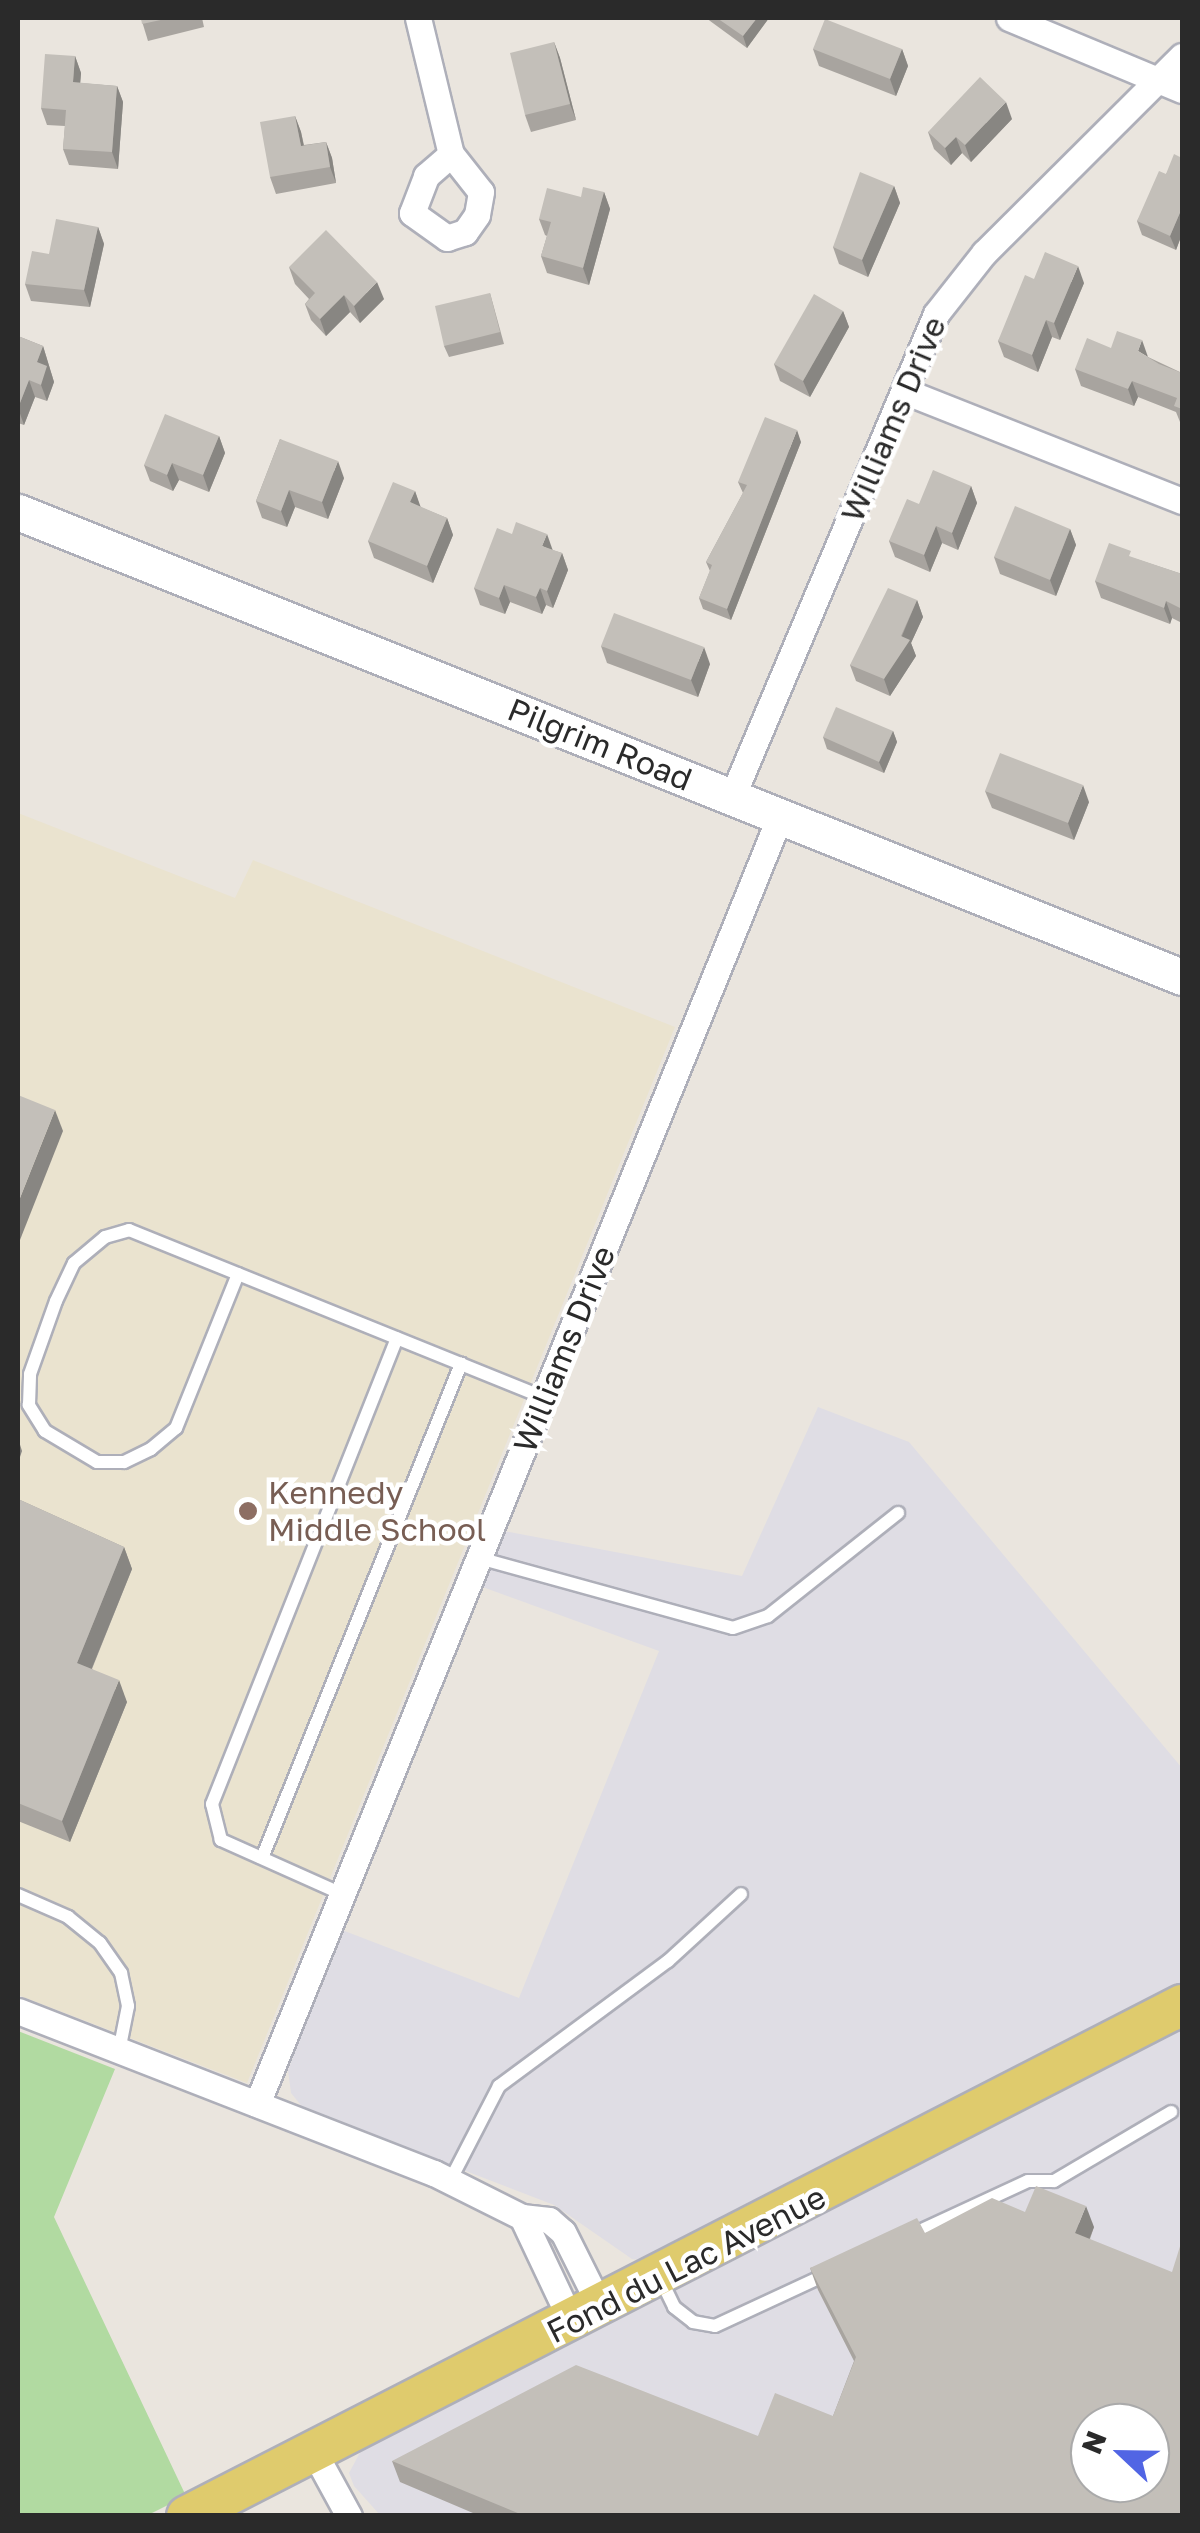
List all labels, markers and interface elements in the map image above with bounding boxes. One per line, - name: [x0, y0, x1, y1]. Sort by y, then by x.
- street label: Williams Drive: [833, 311, 953, 527]
- street label: Pilgrim Road: [502, 690, 698, 798]
- street label: Williams Drive: [505, 1240, 623, 1458]
- place label: Kennedy Middle School: [268, 1474, 486, 1549]
- marker: Kennedy Middle School: [237, 1500, 259, 1522]
- street label: Fond du Lac Avenue: [540, 2177, 832, 2351]
- north arrow: [1070, 2403, 1170, 2503]
- text: N: [1074, 2426, 1113, 2458]

